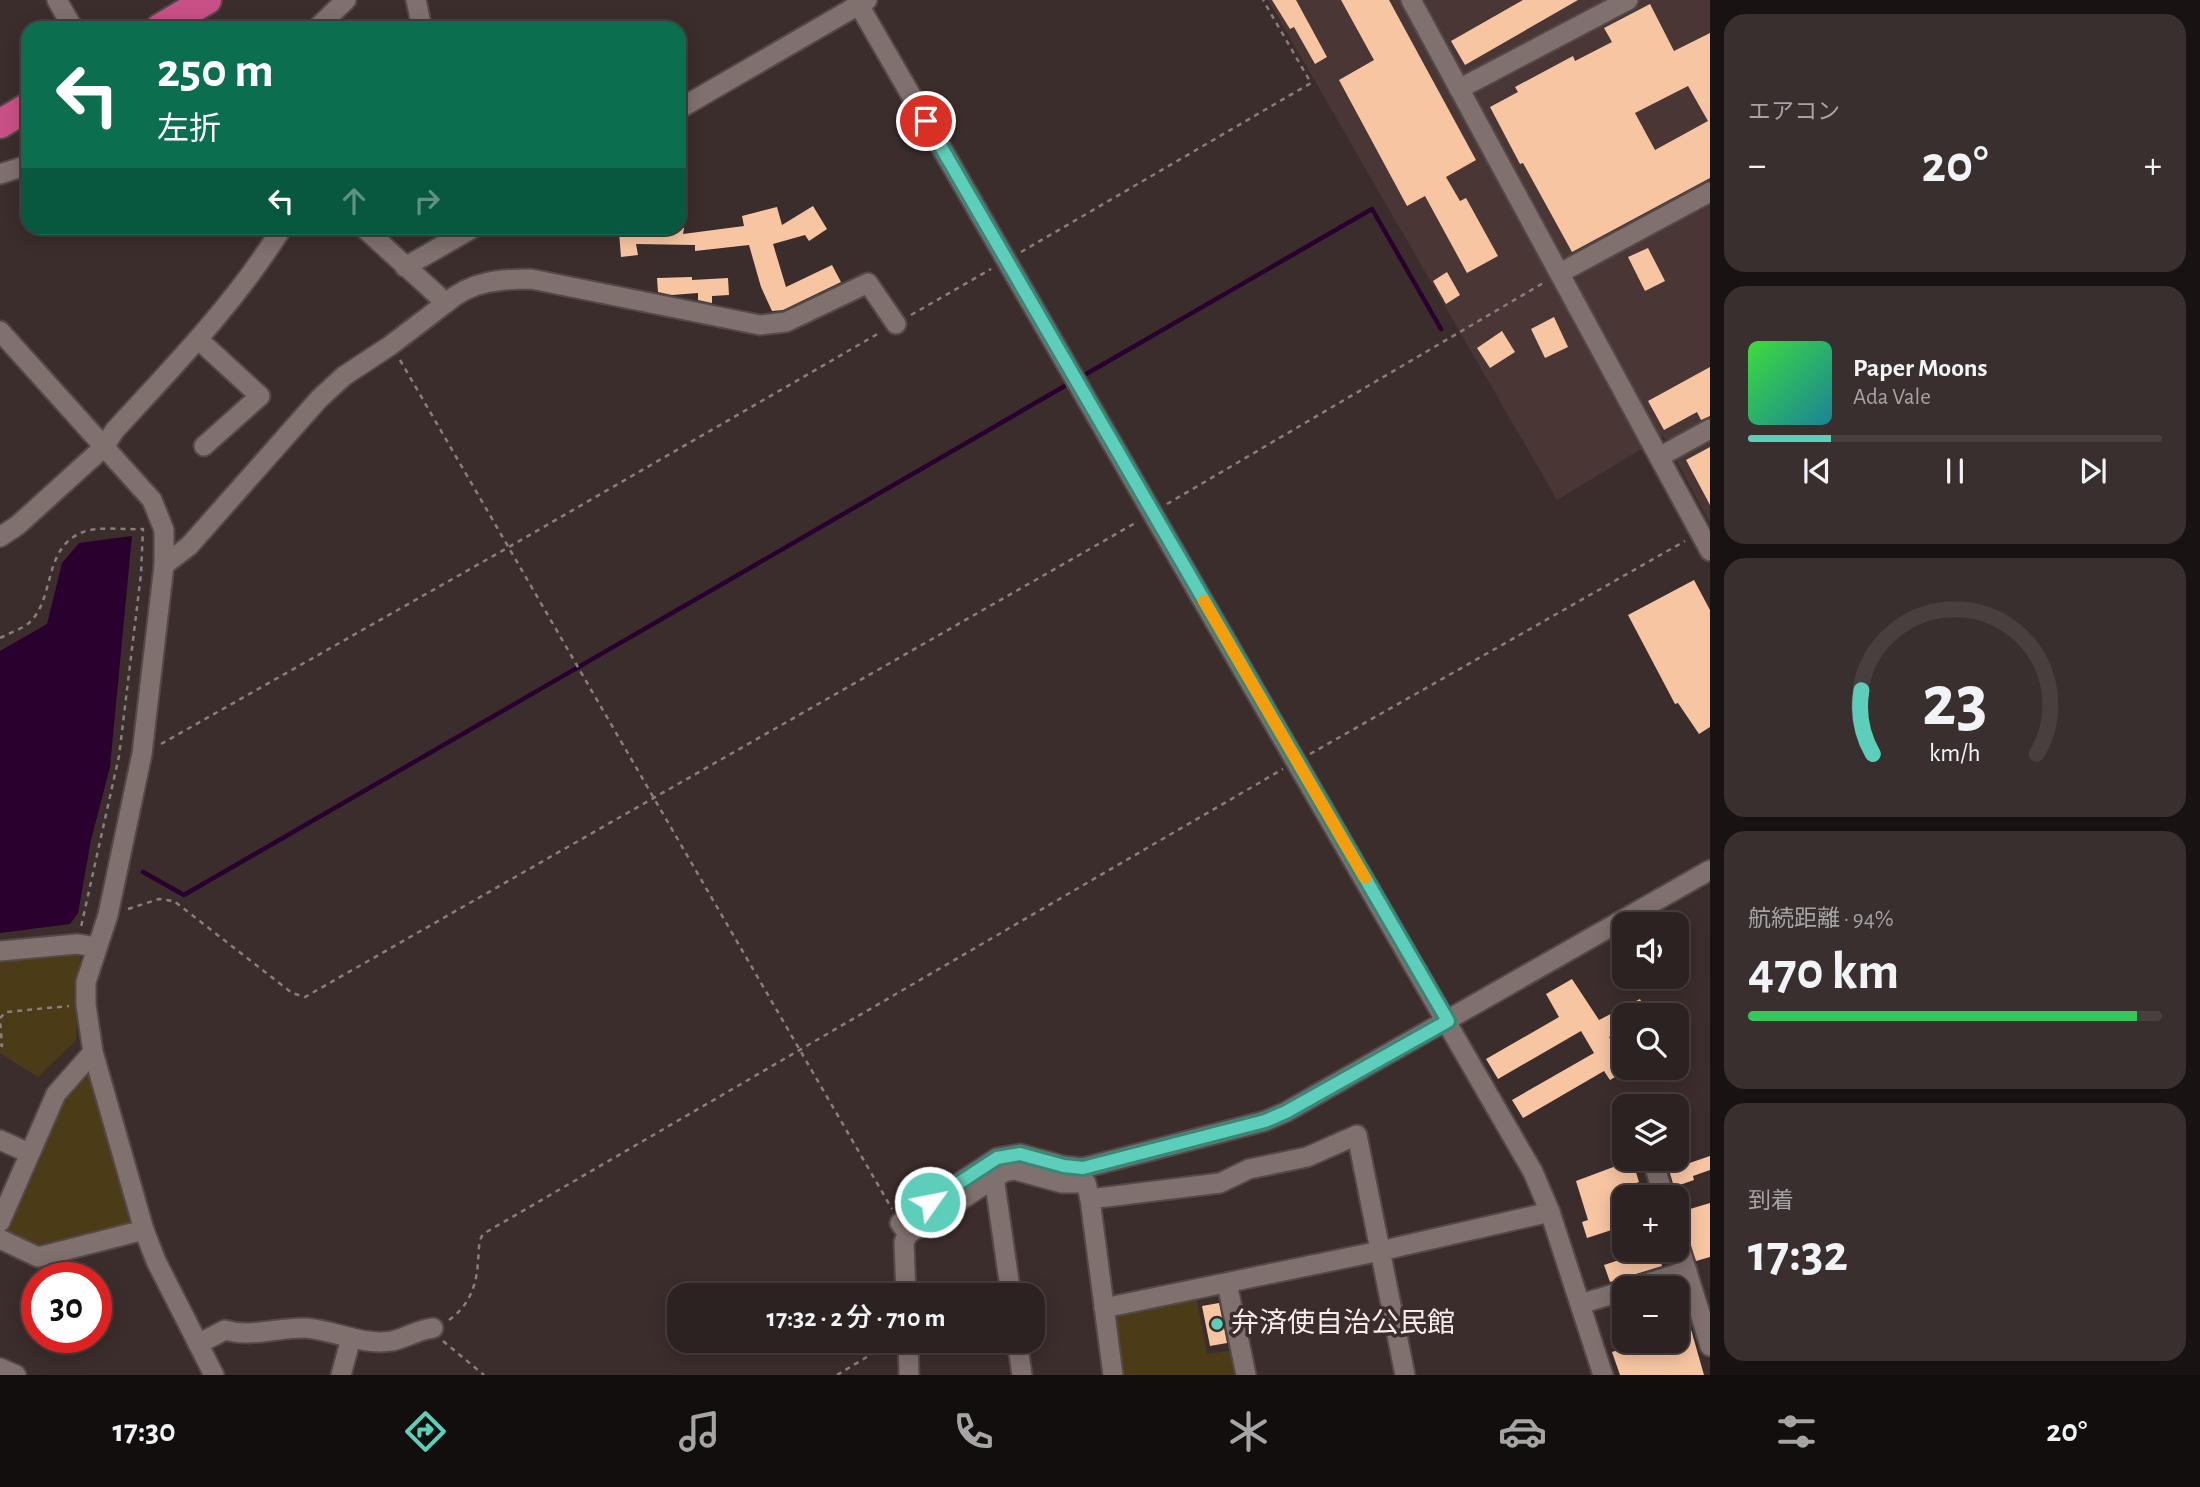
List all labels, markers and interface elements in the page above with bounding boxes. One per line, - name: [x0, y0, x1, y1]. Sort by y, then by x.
- text: 250 m: [157, 47, 274, 96]
- icon: left: [42, 49, 133, 140]
- pin: [896, 91, 956, 151]
- text: エアコン: [1748, 101, 1840, 124]
- icon: arrive: [907, 102, 945, 140]
- text: 左折: [157, 113, 221, 145]
- text: 20°: [1922, 139, 1988, 191]
- text: −: [1748, 147, 1766, 185]
- text: +: [2144, 147, 2162, 185]
- icon: left: [262, 182, 300, 220]
- icon: ahead: [335, 182, 373, 220]
- icon: right: [408, 182, 446, 220]
- text: Paper Moons: [1853, 355, 1988, 381]
- text: Ada Vale: [1853, 386, 1931, 409]
- icon: previous: [1798, 452, 1836, 490]
- icon: pause: [1936, 452, 1974, 490]
- icon: next: [2074, 452, 2112, 490]
- text: 23: [1922, 666, 1988, 739]
- text: km/h: [1929, 740, 1981, 765]
- text: 航続距離 · 94%: [1748, 908, 1894, 931]
- map controls: [1612, 912, 1689, 1353]
- button: sound: [1612, 912, 1689, 989]
- text: 470 km: [1748, 946, 1899, 998]
- button: search: [1612, 1003, 1689, 1080]
- button: layers: [1612, 1094, 1689, 1171]
- position arrow: [893, 1165, 967, 1239]
- button: +: [1612, 1185, 1689, 1262]
- text: 到着: [1748, 1190, 1794, 1213]
- text: 17:32: [1748, 1228, 1848, 1280]
- speed limit sign: 30: [21, 1262, 112, 1353]
- button: −: [1612, 1276, 1689, 1353]
- text: 17:32 · 2 分 · 710 m: [767, 1305, 945, 1331]
- place label: 弁済使自治公民館: [1231, 1308, 1455, 1338]
- marker: 弁済使自治公民館: [1209, 1316, 1225, 1332]
- icon: directions: [401, 1407, 450, 1456]
- icon: music: [675, 1407, 724, 1456]
- icon: phone: [949, 1407, 998, 1456]
- icon: climate: [1224, 1407, 1273, 1456]
- icon: car: [1498, 1407, 1547, 1456]
- icon: filters: [1772, 1407, 1821, 1456]
- text: 17:30: [113, 1415, 176, 1447]
- text: 20°: [2046, 1415, 2087, 1447]

